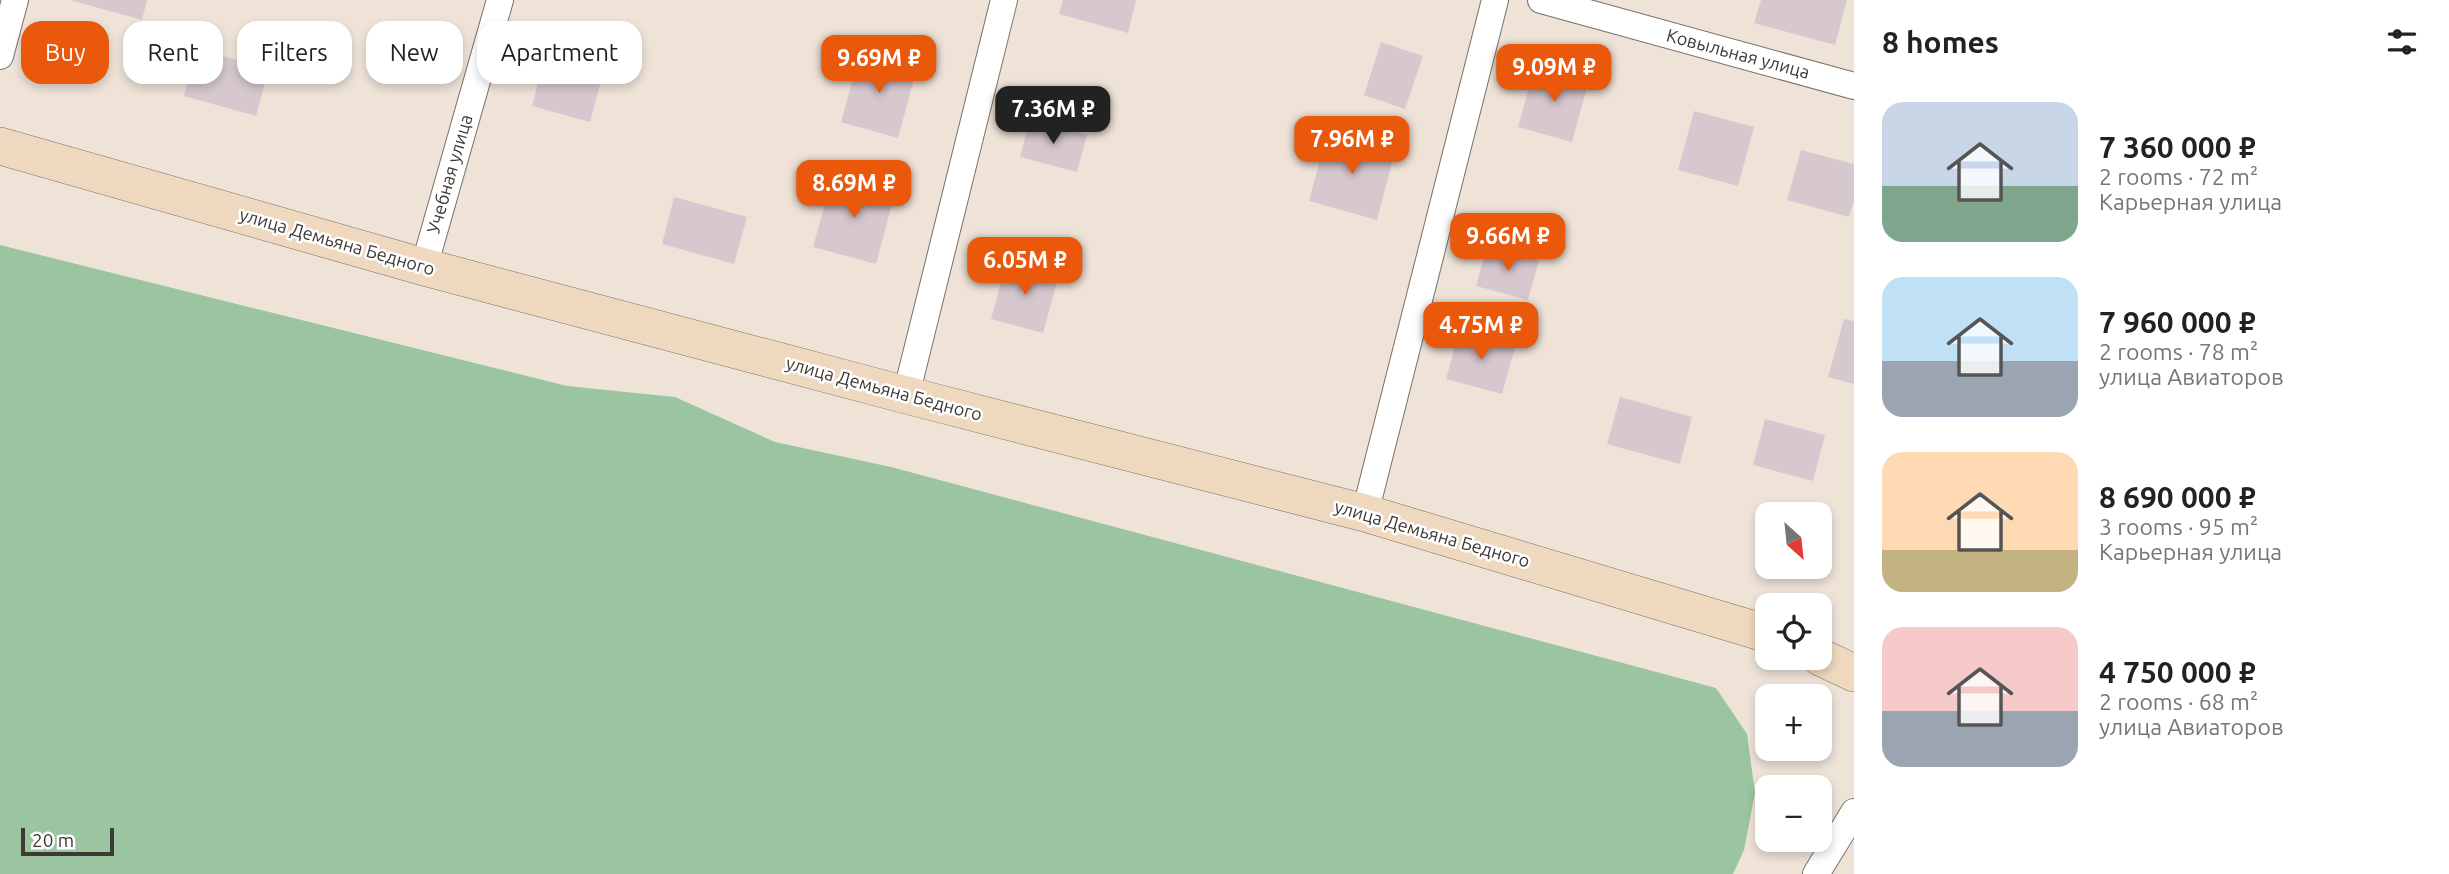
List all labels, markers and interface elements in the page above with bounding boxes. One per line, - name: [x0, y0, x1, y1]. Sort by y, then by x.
- chip: Buy: [21, 21, 109, 84]
- chip: Rent: [123, 21, 223, 84]
- chip: Filters: [237, 21, 352, 84]
- chip: New: [366, 21, 463, 84]
- chip: Apartment: [477, 21, 642, 84]
- icon: filters: [2383, 23, 2421, 61]
- street label: Ковыльная улица: [1665, 24, 1812, 82]
- text: 8 homes: [1882, 25, 1999, 59]
- pin: 9.69M ₽: [814, 36, 944, 95]
- pin: 9.09M ₽: [1489, 44, 1619, 104]
- text: 9.69M ₽: [837, 45, 921, 70]
- text: 9.09M ₽: [1512, 54, 1596, 79]
- pin: 7.36M ₽: [988, 86, 1118, 146]
- text: 7.36M ₽: [1011, 96, 1095, 121]
- street label: Учебная улица: [422, 112, 476, 236]
- pin: 7.96M ₽: [1287, 116, 1417, 176]
- text: 7.96M ₽: [1310, 126, 1394, 151]
- icon: home: [1938, 130, 2022, 214]
- text: 7 360 000 ₽: [2099, 130, 2256, 164]
- pin: 8.69M ₽: [789, 160, 919, 220]
- text: 2 rooms · 72 m²: [2099, 164, 2258, 189]
- text: 8.69M ₽: [812, 170, 896, 195]
- text: Карьерная улица: [2099, 189, 2282, 214]
- street label: улица Демьяна Бедного: [237, 204, 437, 279]
- pin: 9.66M ₽: [1443, 214, 1573, 273]
- text: 9.66M ₽: [1466, 223, 1550, 248]
- pin: 6.05M ₽: [960, 238, 1090, 297]
- text: 6.05M ₽: [983, 247, 1067, 272]
- pin: 4.75M ₽: [1416, 302, 1546, 362]
- icon: home: [1938, 305, 2022, 389]
- text: 7 960 000 ₽: [2099, 305, 2256, 339]
- text: 4.75M ₽: [1439, 312, 1523, 337]
- text: 2 rooms · 78 m²: [2099, 339, 2258, 364]
- street label: улица Демьяна Бедного: [784, 352, 985, 424]
- text: улица Авиаторов: [2099, 364, 2284, 389]
- icon: home: [1938, 480, 2022, 564]
- text: 8 690 000 ₽: [2099, 480, 2256, 514]
- street label: улица Демьяна Бедного: [1332, 496, 1532, 571]
- north arrow: [1755, 502, 1832, 579]
- map controls: [1755, 502, 1832, 852]
- text: 3 rooms · 95 m²: [2099, 514, 2258, 539]
- text: Карьерная улица: [2099, 539, 2282, 564]
- button: locate: [1755, 593, 1832, 670]
- icon: home: [1938, 655, 2022, 739]
- text: 4 750 000 ₽: [2099, 655, 2256, 689]
- button: +: [1755, 684, 1832, 761]
- text: 2 rooms · 68 m²: [2099, 689, 2258, 714]
- text: улица Авиаторов: [2099, 714, 2284, 739]
- button: −: [1755, 775, 1832, 852]
- scale bar: [21, 825, 114, 857]
- text: 20 m: [32, 829, 74, 851]

